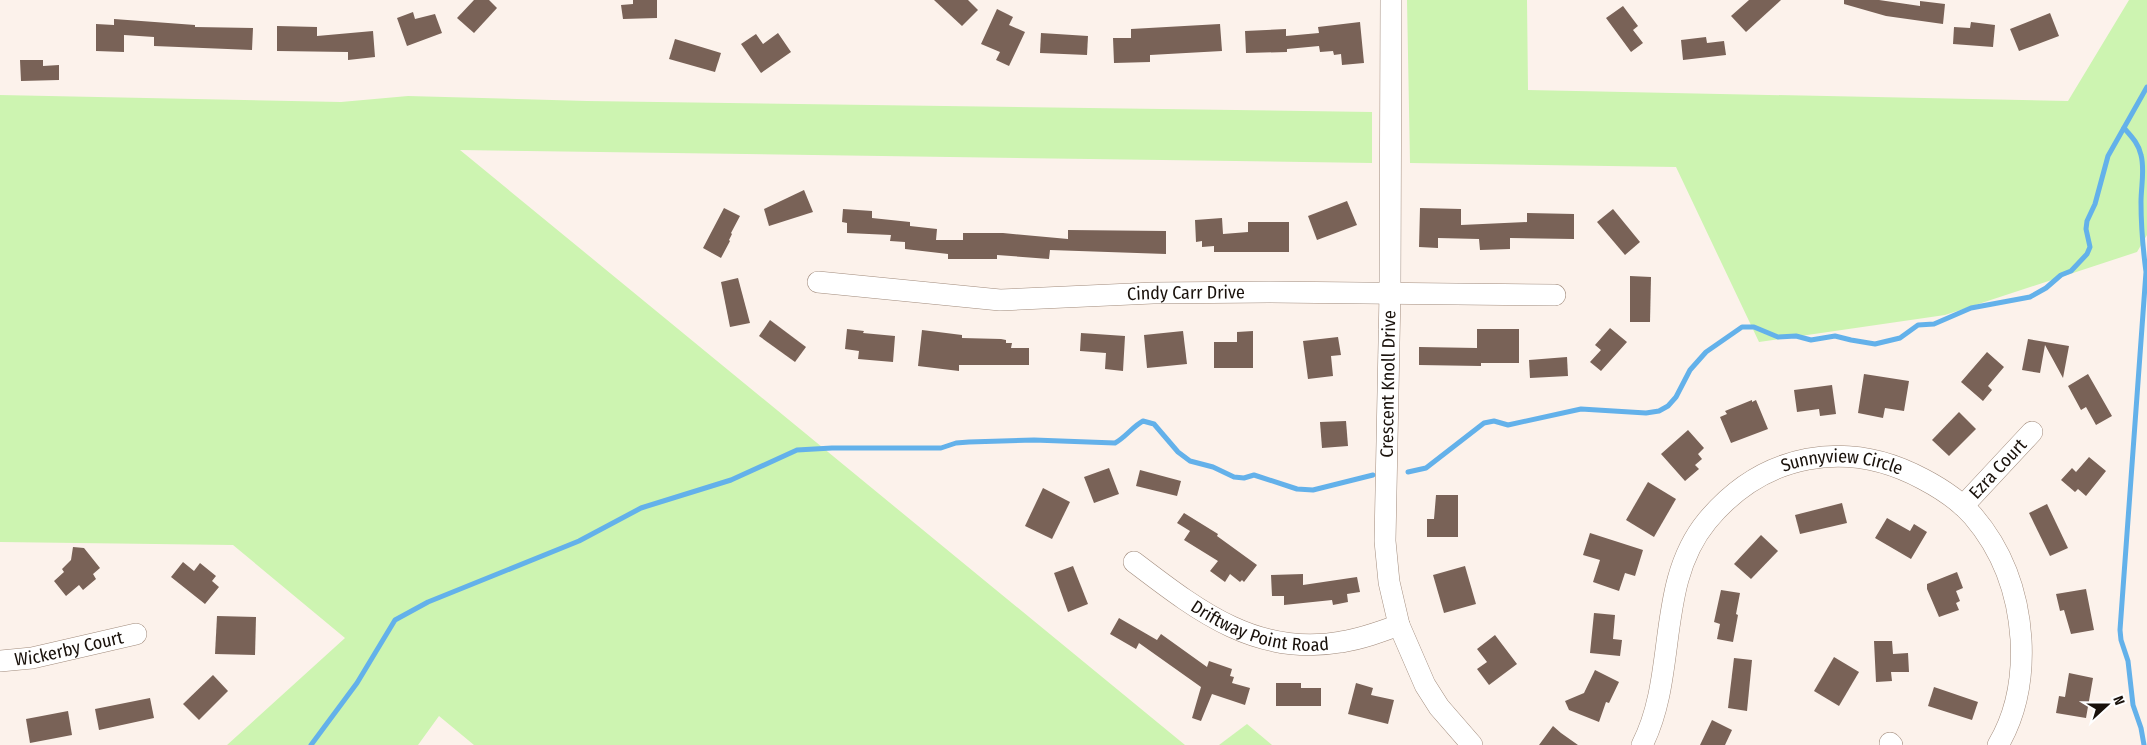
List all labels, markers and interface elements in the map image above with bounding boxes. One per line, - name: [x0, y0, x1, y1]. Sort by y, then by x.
- street label: Cindy Carr Drive: [1127, 281, 1245, 305]
- street label: Crescent Knoll Drive: [1376, 310, 1400, 458]
- street label: Ezra Court: [1964, 434, 2031, 503]
- street label: Sunnyview Circle: [1778, 445, 1906, 480]
- street label: Driftway Point Road: [1187, 595, 1330, 656]
- street label: Wickerby Court: [13, 626, 125, 671]
- north arrow: [2082, 680, 2132, 730]
- text: N: [2109, 694, 2128, 707]

